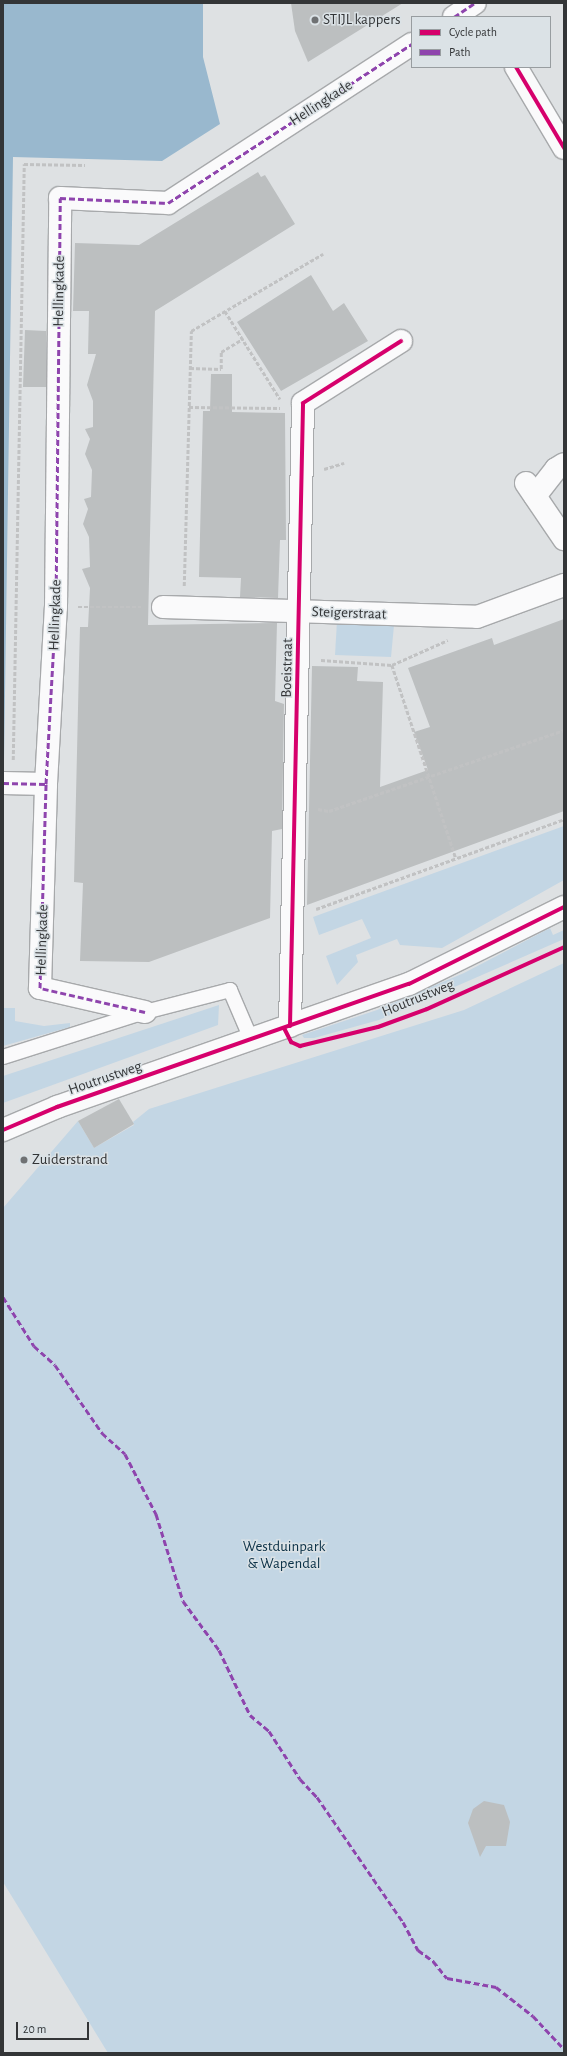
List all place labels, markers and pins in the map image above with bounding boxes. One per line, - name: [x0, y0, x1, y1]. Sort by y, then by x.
- place label: STIJL kappers: [323, 11, 401, 29]
- marker: STIJL kappers: [310, 15, 320, 25]
- place label: Zuiderstrand: [32, 1151, 108, 1169]
- marker: Zuiderstrand: [19, 1155, 29, 1165]

